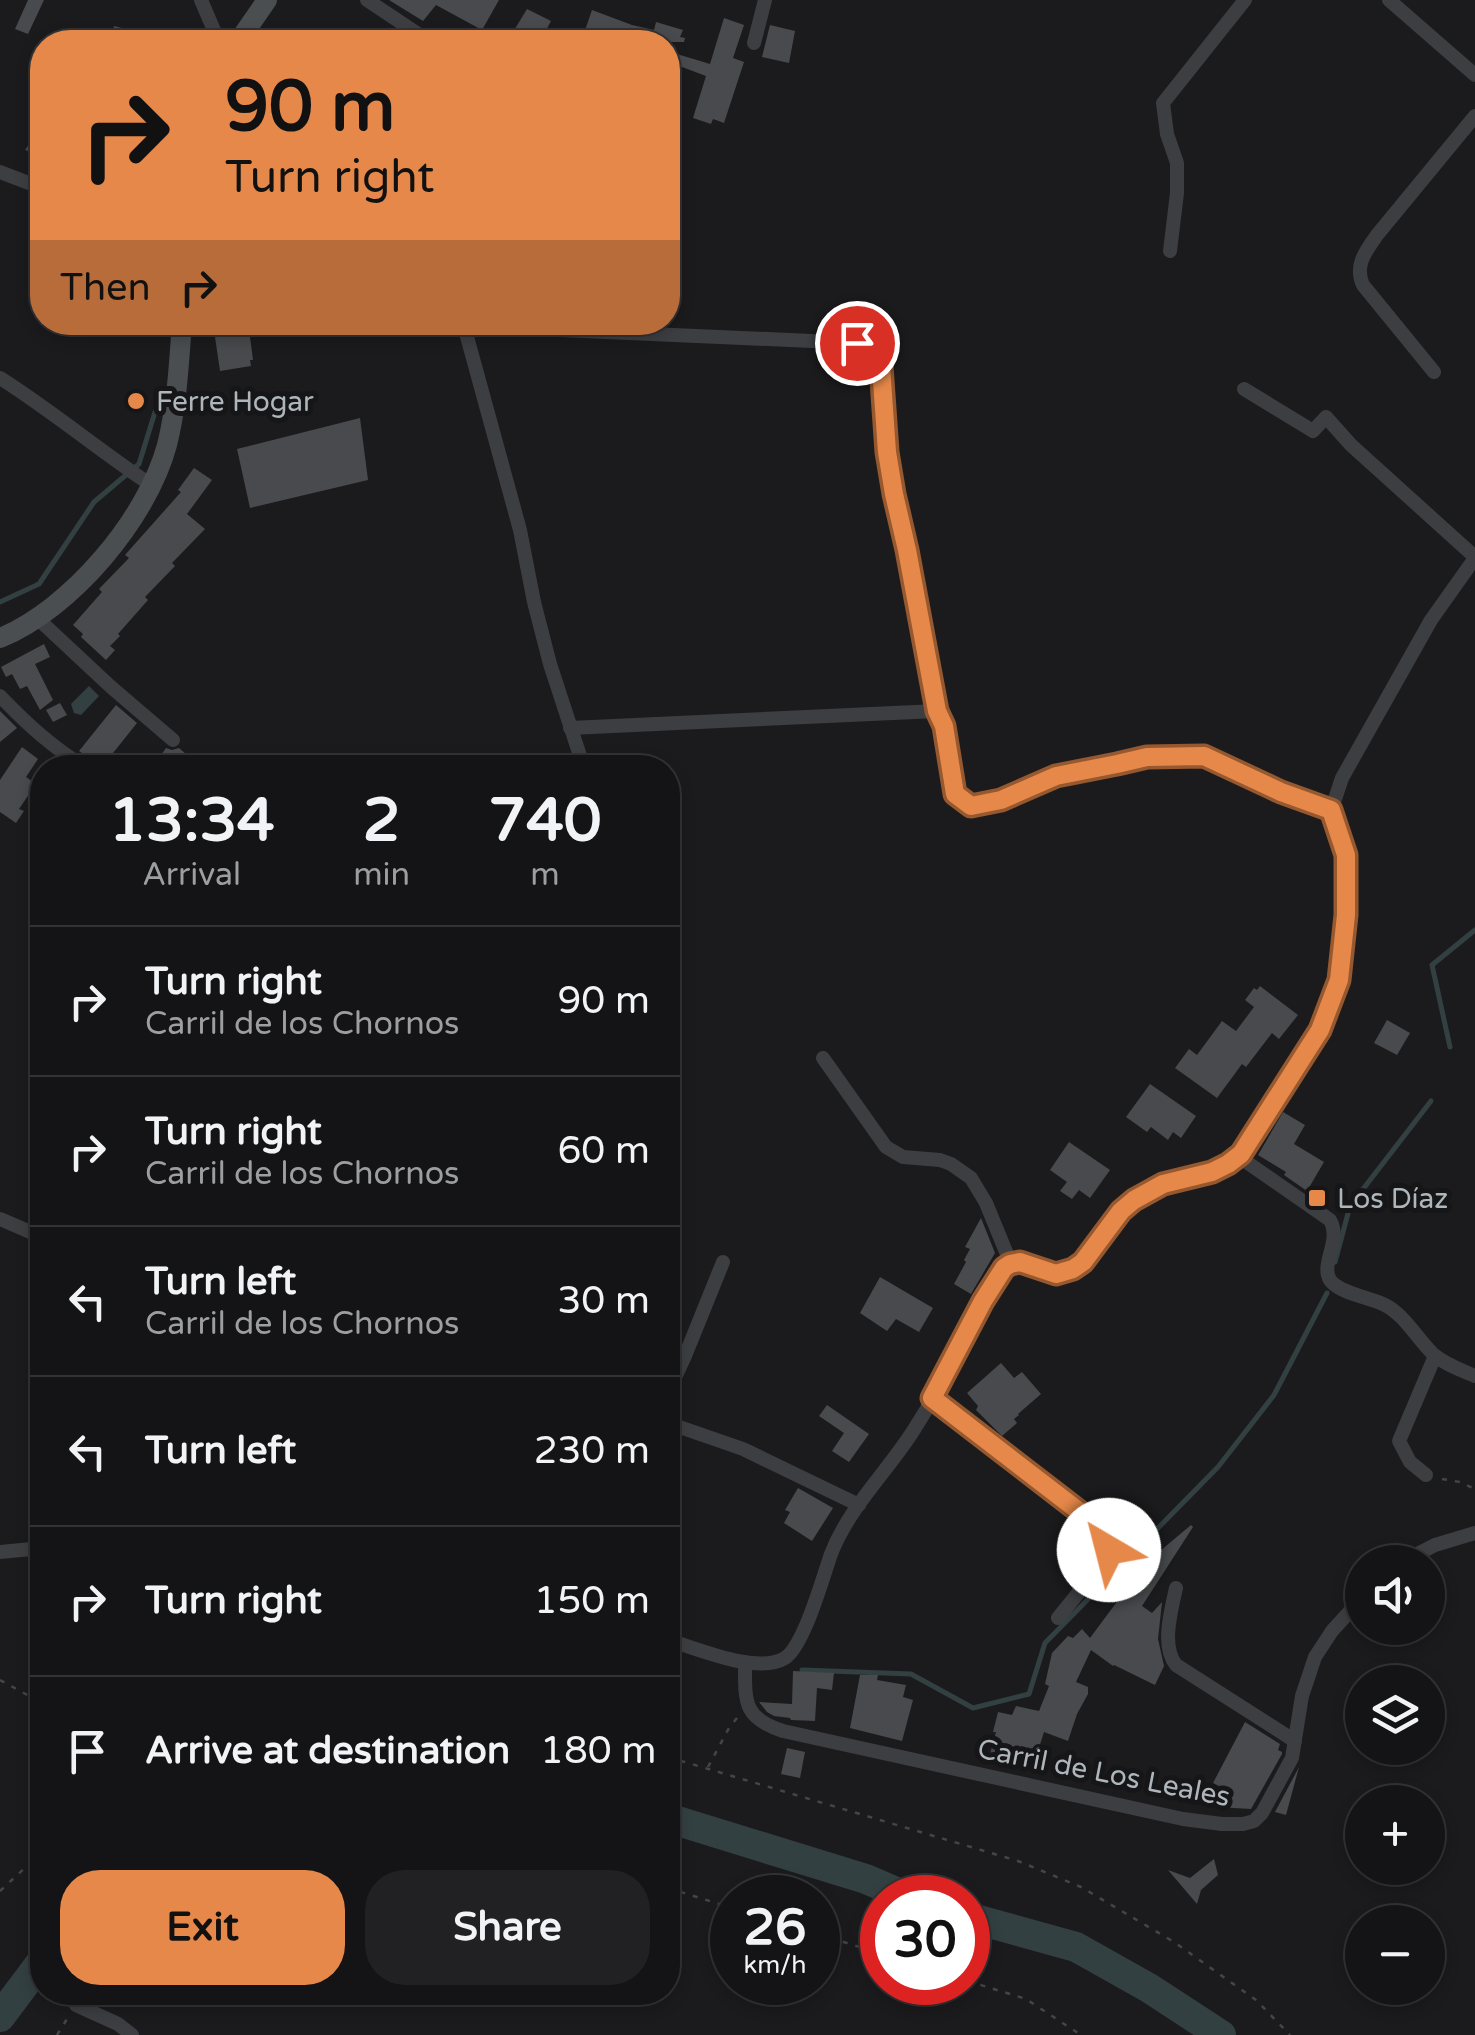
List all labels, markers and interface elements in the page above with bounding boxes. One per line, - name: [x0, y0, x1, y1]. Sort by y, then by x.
- text: 90 m: [225, 66, 395, 150]
- icon: right: [60, 70, 190, 200]
- text: Turn right: [225, 151, 434, 205]
- icon: right: [171, 260, 226, 315]
- text: Then: [60, 265, 151, 311]
- pin: [815, 301, 900, 386]
- icon: arrive: [830, 316, 885, 371]
- place label: Ferre Hogar: [156, 385, 314, 419]
- marker: Ferre Hogar: [125, 390, 147, 412]
- text: 13:34: [108, 785, 275, 857]
- text: 2: [363, 785, 400, 857]
- text: 740: [488, 785, 602, 857]
- text: Arrival: [142, 856, 241, 894]
- text: min: [353, 856, 410, 894]
- text: m: [530, 856, 560, 894]
- text: Turn right: [145, 959, 322, 1005]
- icon: right: [60, 974, 115, 1029]
- text: 90 m: [558, 978, 650, 1024]
- text: Carril de los Chornos: [145, 1005, 459, 1043]
- text: Turn right: [145, 1109, 322, 1155]
- icon: right: [60, 1124, 115, 1179]
- text: 60 m: [558, 1128, 650, 1174]
- text: Carril de los Chornos: [145, 1155, 459, 1193]
- place label: Los Díaz: [1337, 1182, 1448, 1216]
- marker: Los Díaz: [1306, 1187, 1328, 1209]
- text: Turn left: [145, 1259, 296, 1305]
- icon: left: [60, 1274, 115, 1329]
- text: 30 m: [558, 1278, 650, 1324]
- text: Carril de los Chornos: [145, 1305, 459, 1343]
- icon: left: [60, 1424, 115, 1479]
- text: Turn left: [145, 1428, 296, 1474]
- text: 230 m: [534, 1428, 650, 1474]
- position arrow: [1057, 1498, 1161, 1602]
- map controls: [1345, 1545, 1445, 2005]
- button: sound: [1345, 1545, 1445, 1645]
- icon: right: [60, 1574, 115, 1629]
- text: Turn right: [145, 1578, 322, 1624]
- text: 150 m: [534, 1578, 650, 1624]
- button: layers: [1345, 1665, 1445, 1765]
- icon: arrive: [60, 1724, 115, 1779]
- text: Arrive at destination: [145, 1728, 510, 1774]
- text: 180 m: [540, 1728, 656, 1774]
- street label: Carril de Los Leales: [975, 1732, 1233, 1814]
- button: +: [1345, 1785, 1445, 1885]
- button: Exit: [60, 1870, 345, 1985]
- button: Share: [365, 1870, 650, 1985]
- speed limit sign: 30: [860, 1875, 990, 2005]
- text: 26: [744, 1898, 806, 1958]
- button: −: [1345, 1905, 1445, 2005]
- text: km/h: [744, 1950, 806, 1980]

